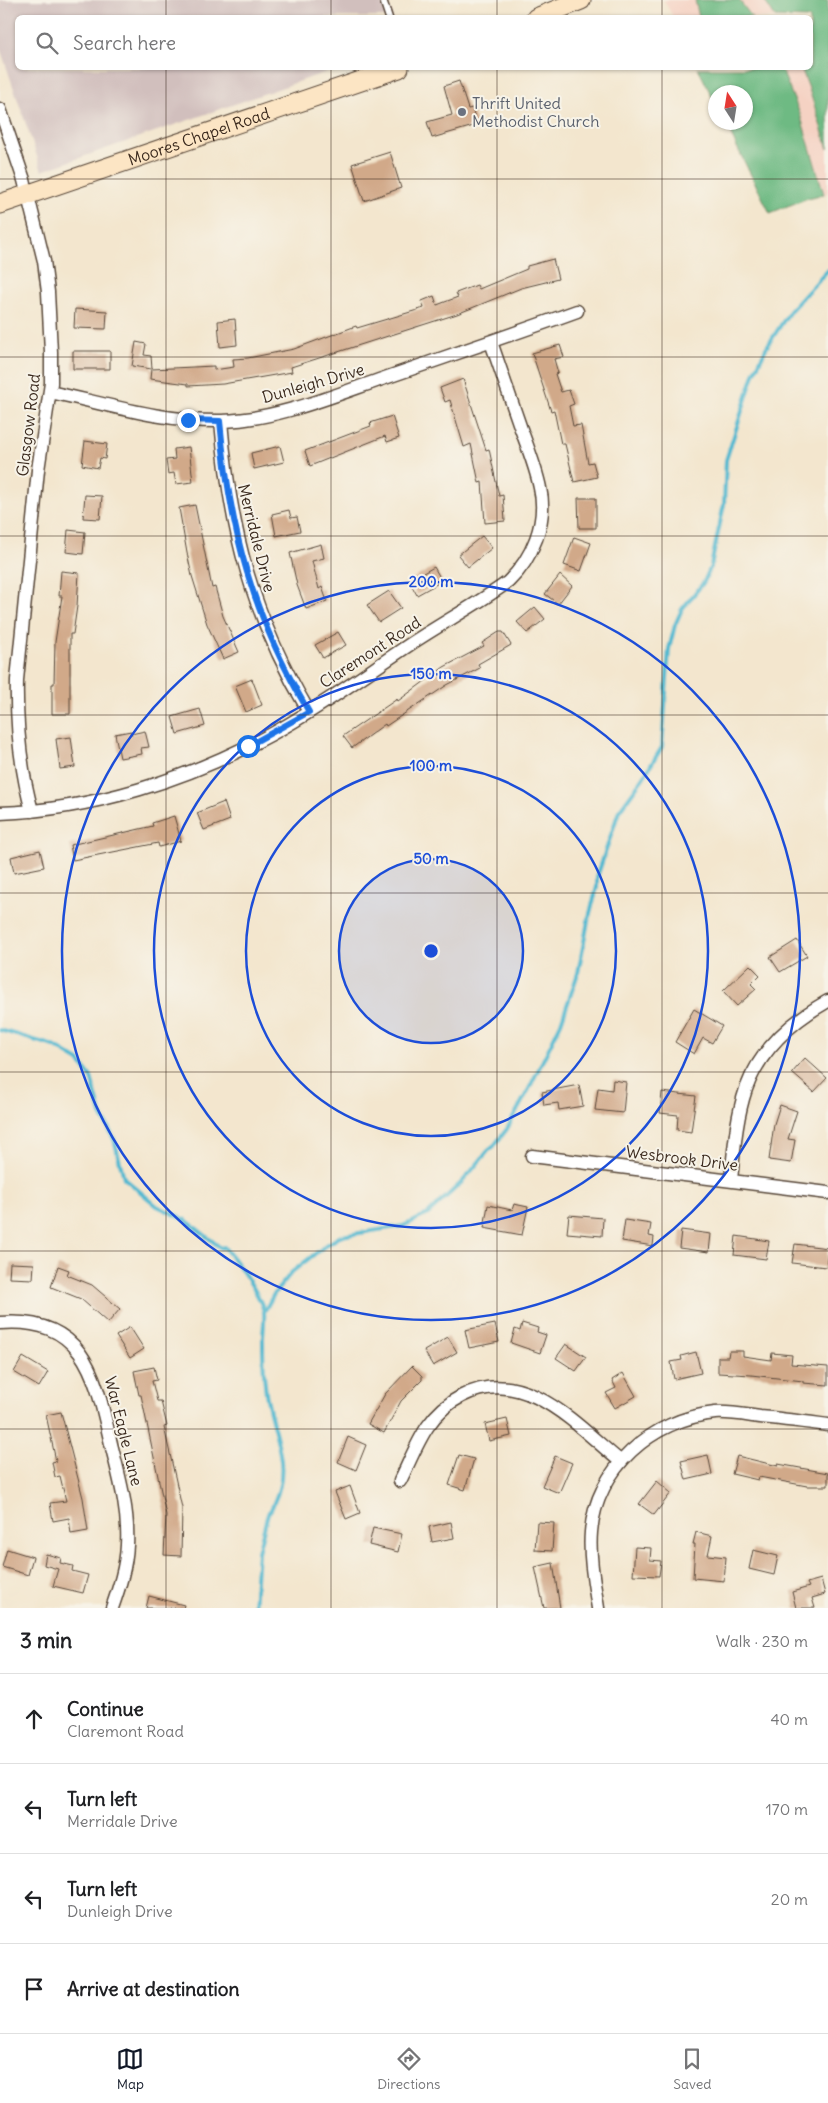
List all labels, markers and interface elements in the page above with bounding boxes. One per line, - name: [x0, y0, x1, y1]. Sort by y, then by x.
- search box: [15, 15, 813, 70]
- icon: search: [33, 29, 61, 57]
- text: Search here: [73, 31, 176, 55]
- north arrow: [708, 85, 753, 130]
- place label: Thrift United Methodist Church: [472, 93, 599, 131]
- street label: Moores Chapel Road: [125, 103, 272, 170]
- marker: Thrift United Methodist Church: [456, 106, 468, 118]
- street label: Dunleigh Drive: [260, 359, 366, 407]
- street label: Glasgow Road: [12, 372, 44, 478]
- route end: [177, 409, 200, 432]
- street label: Merridale Drive: [234, 482, 280, 594]
- text: 200 m: [409, 572, 453, 591]
- street label: Claremont Road: [316, 612, 424, 692]
- text: 150 m: [410, 664, 452, 683]
- route start: [237, 735, 260, 758]
- text: 100 m: [410, 756, 452, 775]
- text: 50 m: [413, 849, 449, 868]
- centre of rings: [422, 942, 440, 960]
- street label: Wesbrook Drive: [625, 1141, 739, 1175]
- street label: War Eagle Lane: [101, 1374, 147, 1488]
- text: 3 min: [20, 1627, 72, 1654]
- text: Walk · 230 m: [716, 1631, 808, 1651]
- text: Continue: [67, 1697, 144, 1721]
- icon: ahead: [20, 1705, 48, 1733]
- text: 40 m: [770, 1709, 808, 1729]
- text: Claremont Road: [67, 1721, 184, 1741]
- text: Turn left: [67, 1787, 137, 1811]
- icon: left: [20, 1795, 48, 1823]
- text: 170 m: [765, 1799, 808, 1819]
- text: Merridale Drive: [67, 1811, 178, 1831]
- text: Turn left: [67, 1877, 137, 1901]
- icon: left: [20, 1885, 48, 1913]
- text: 20 m: [771, 1889, 808, 1909]
- text: Dunleigh Drive: [67, 1901, 173, 1921]
- icon: arrive: [20, 1975, 48, 2003]
- text: Arrive at destination: [67, 1977, 240, 2001]
- tab: Map: [116, 2045, 144, 2093]
- tab: Directions: [377, 2045, 440, 2093]
- tab: Saved: [673, 2045, 712, 2093]

